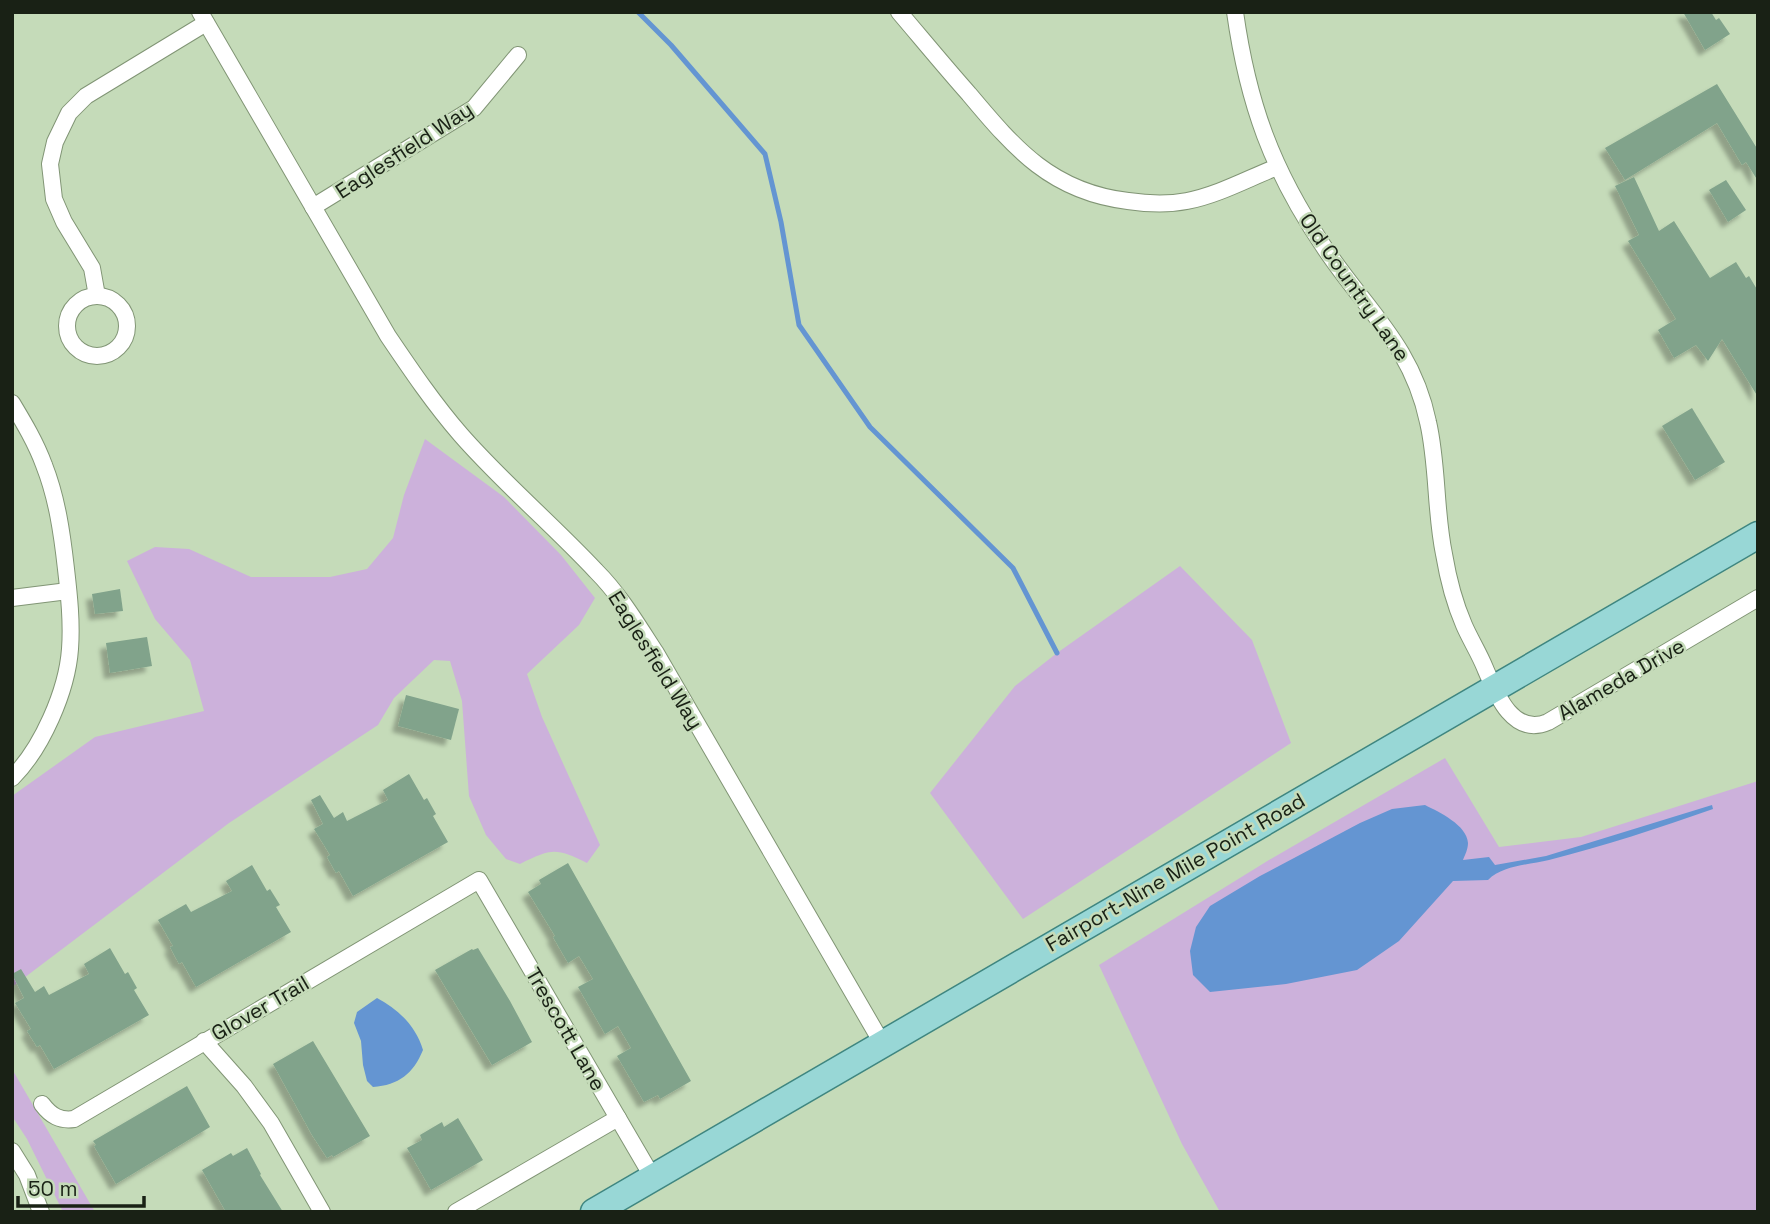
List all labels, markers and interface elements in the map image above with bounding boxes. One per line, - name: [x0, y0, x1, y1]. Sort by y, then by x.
- street label: Eaglesfield Way: [330, 95, 478, 205]
- street label: Old Country Lane: [1294, 208, 1416, 366]
- street label: Eaglesfield Way: [603, 586, 709, 734]
- street label: Alameda Drive: [1553, 632, 1689, 726]
- street label: Fairport-Nine Mile Point Road: [1040, 786, 1310, 958]
- street label: Trescott Lane: [520, 962, 612, 1096]
- street label: Glover Trail: [206, 969, 314, 1047]
- scale bar: [18, 1164, 144, 1208]
- text: 50 m: [28, 1175, 78, 1202]

